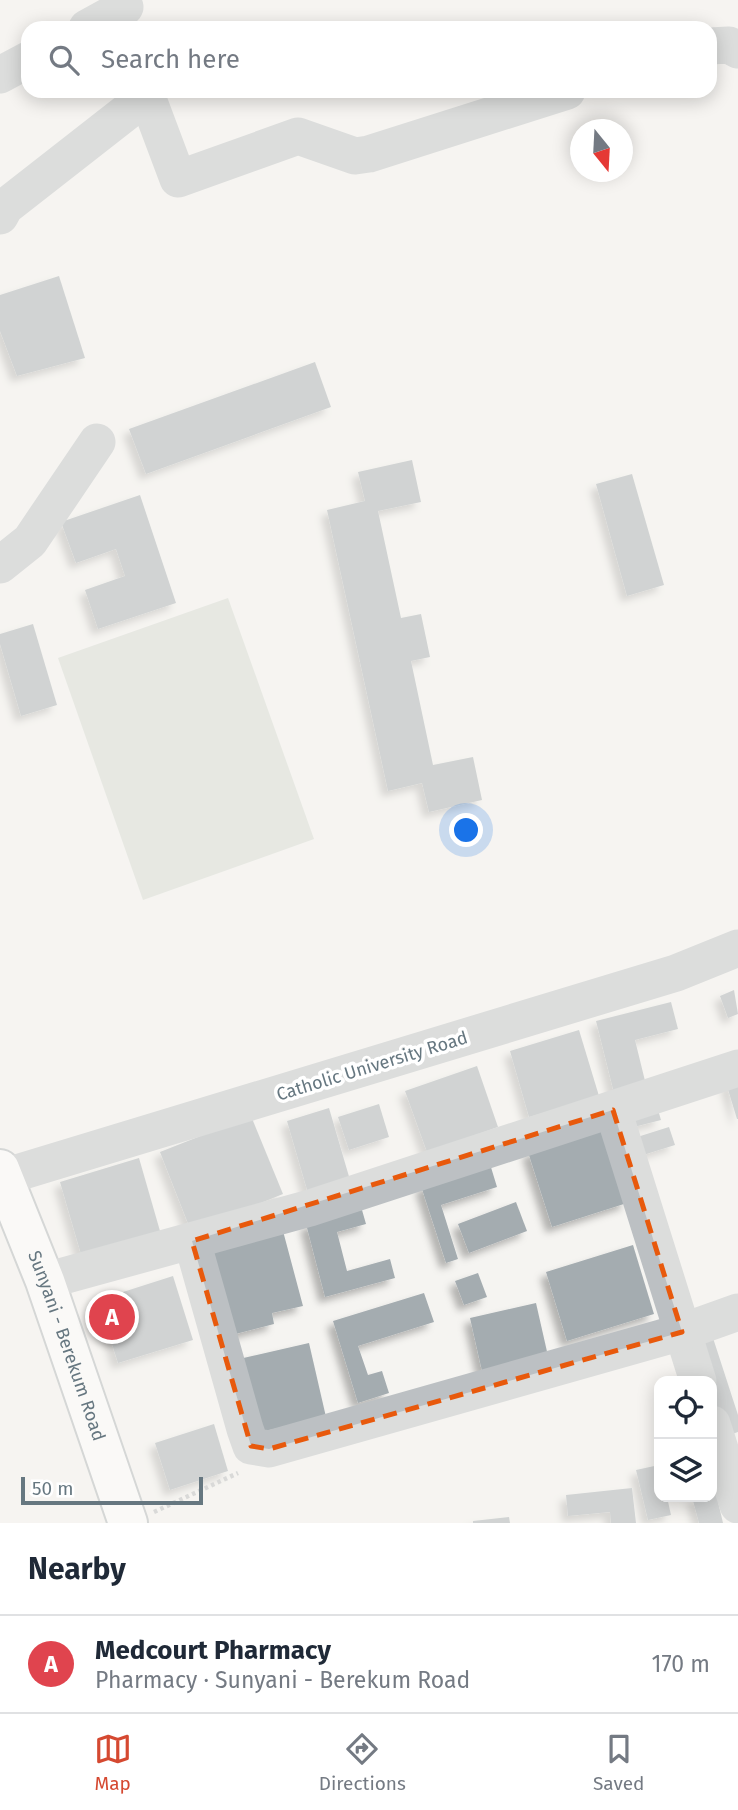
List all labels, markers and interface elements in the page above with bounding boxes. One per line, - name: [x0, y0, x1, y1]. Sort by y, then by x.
- search box: [21, 21, 717, 98]
- icon: search: [45, 41, 83, 79]
- text: Search here: [101, 44, 240, 75]
- north arrow: [570, 119, 633, 182]
- your location: [449, 813, 483, 847]
- street label: Catholic University Road: [274, 1026, 470, 1106]
- street label: Sunyani - Berekum Road: [23, 1248, 110, 1444]
- pin: A: [89, 1291, 135, 1343]
- map controls: [654, 1376, 717, 1502]
- button: locate: [654, 1376, 717, 1439]
- button: layers: [654, 1439, 717, 1502]
- scale bar: [21, 1474, 203, 1506]
- text: 50 m: [32, 1477, 73, 1500]
- text: Nearby: [28, 1551, 126, 1587]
- text: Medcourt Pharmacy: [95, 1635, 331, 1666]
- text: A: [44, 1650, 58, 1678]
- text: 170 m: [651, 1650, 710, 1678]
- text: Pharmacy · Sunyani - Berekum Road: [95, 1666, 470, 1694]
- tab: Map: [94, 1730, 132, 1795]
- tab: Directions: [319, 1730, 406, 1795]
- tab: Saved: [593, 1730, 644, 1795]

